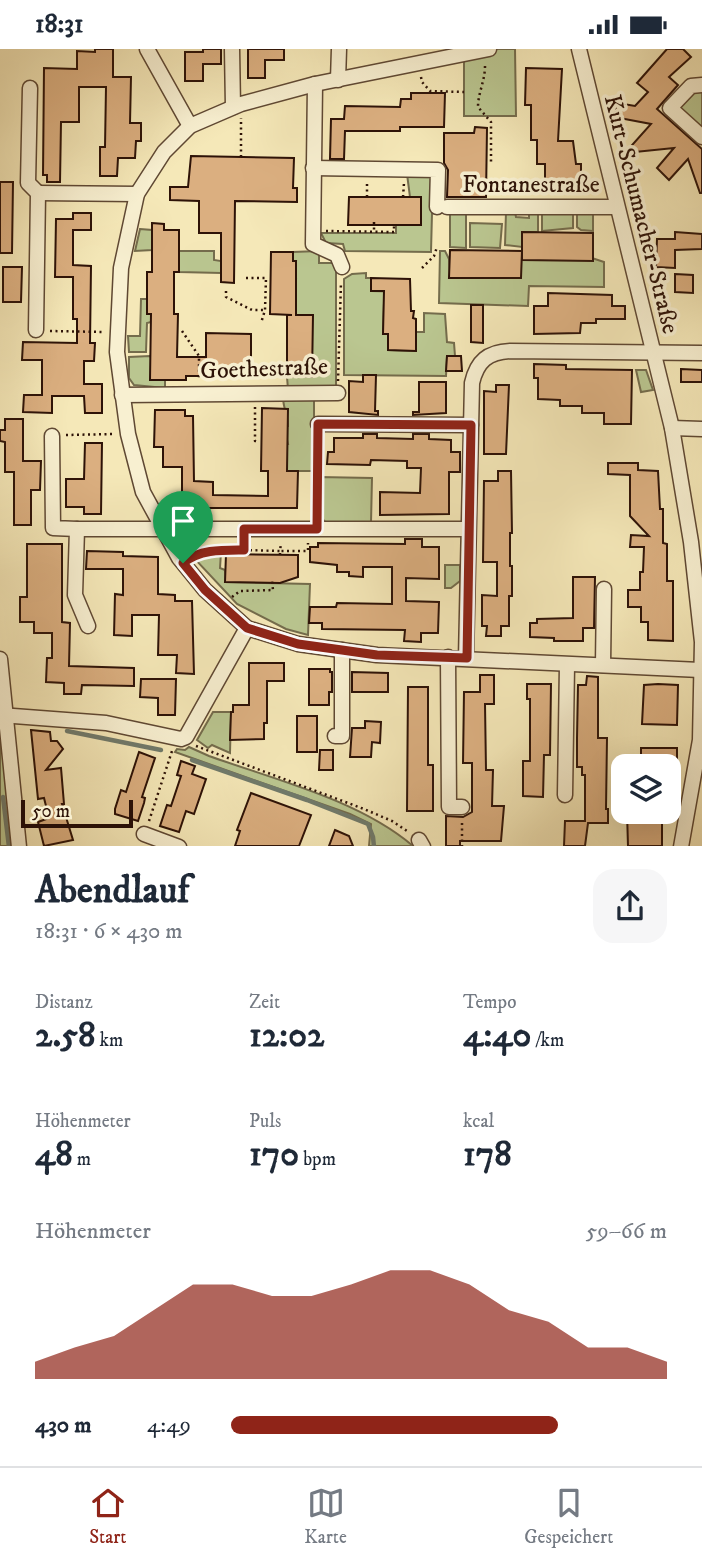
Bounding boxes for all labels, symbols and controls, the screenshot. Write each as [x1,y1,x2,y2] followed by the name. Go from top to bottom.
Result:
[35,8,84,41] text: 18:31
[597,92,685,337] street label: Kurt-Schumacher-Straße
[462,170,600,200] street label: Fontanestraße
[200,352,328,386] street label: Goethestraße
[153,491,213,563] pin
[164,502,202,540] icon: arrive
[611,754,681,824] map controls
[611,754,681,824] button: layers
[21,797,133,829] scale bar
[32,800,70,823] text: 50 m
[35,867,189,915] text: Abendlauf
[593,869,667,943] button: share
[35,917,183,946] text: 18:31 · 6 × 430 m
[35,991,93,1014] text: Distanz
[249,991,280,1014] text: Zeit
[463,991,516,1014] text: Tempo
[35,1014,95,1058] text: 2.58
[249,1014,324,1058] text: 12:02
[463,1014,531,1058] text: 4:40
[95,1029,123,1052] text: km
[531,1029,564,1052] text: /km
[35,1110,131,1133] text: Höhenmeter
[249,1110,281,1133] text: Puls
[463,1110,494,1133] text: kcal
[35,1133,73,1177] text: 48
[249,1133,299,1177] text: 170
[463,1133,512,1177] text: 178
[73,1148,91,1171] text: m
[299,1148,336,1171] text: bpm
[35,1217,151,1246] text: Höhenmeter
[586,1217,667,1246] text: 59–66 m
[35,1411,91,1440] text: 430 m
[147,1411,191,1440] text: 4:49
[89,1484,127,1549] tab: Start
[304,1484,347,1549] tab: Karte
[524,1484,613,1549] tab: Gespeichert

